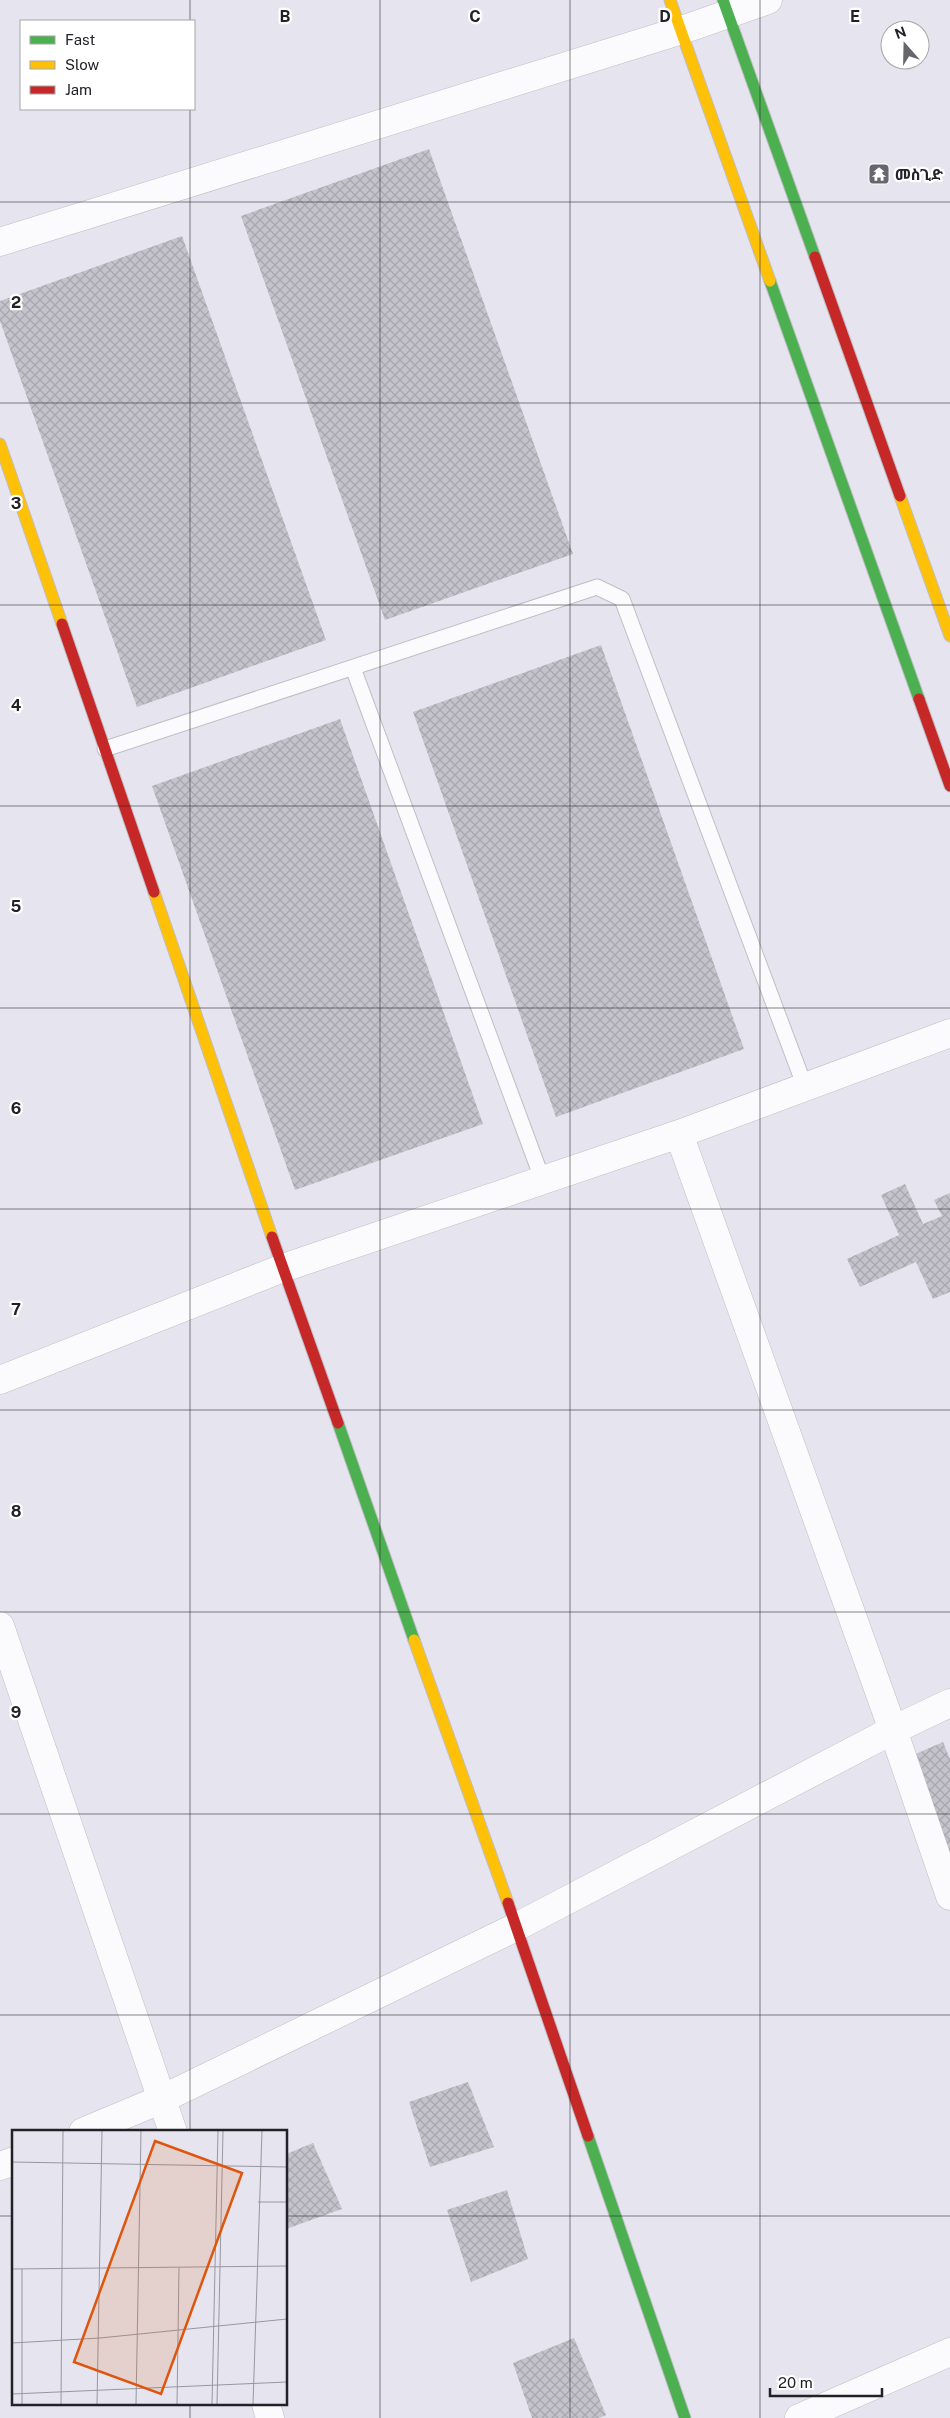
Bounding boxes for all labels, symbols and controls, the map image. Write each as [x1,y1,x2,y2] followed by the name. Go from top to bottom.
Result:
[280,7,291,26] text: B
[469,7,481,26] text: C
[659,7,671,26] text: D
[850,7,860,26] text: E
[20,20,195,110] legend
[880,20,930,70] north arrow
[893,23,908,42] text: N
[65,31,95,48] text: Fast
[65,56,100,73] text: Slow
[65,81,92,98] text: Jam
[867,162,891,186] temple icon: መስጊድ
[895,166,943,183] place label: መስጊድ
[11,293,21,312] text: 2
[11,494,21,513] text: 3
[11,696,22,715] text: 4
[11,897,22,916] text: 5
[11,1099,21,1118] text: 6
[11,1300,21,1319] text: 7
[11,1502,22,1521] text: 8
[11,1703,21,1722] text: 9
[12,2130,288,2406] inset map
[770,2366,882,2398] scale bar
[778,2374,813,2391] text: 20 m

